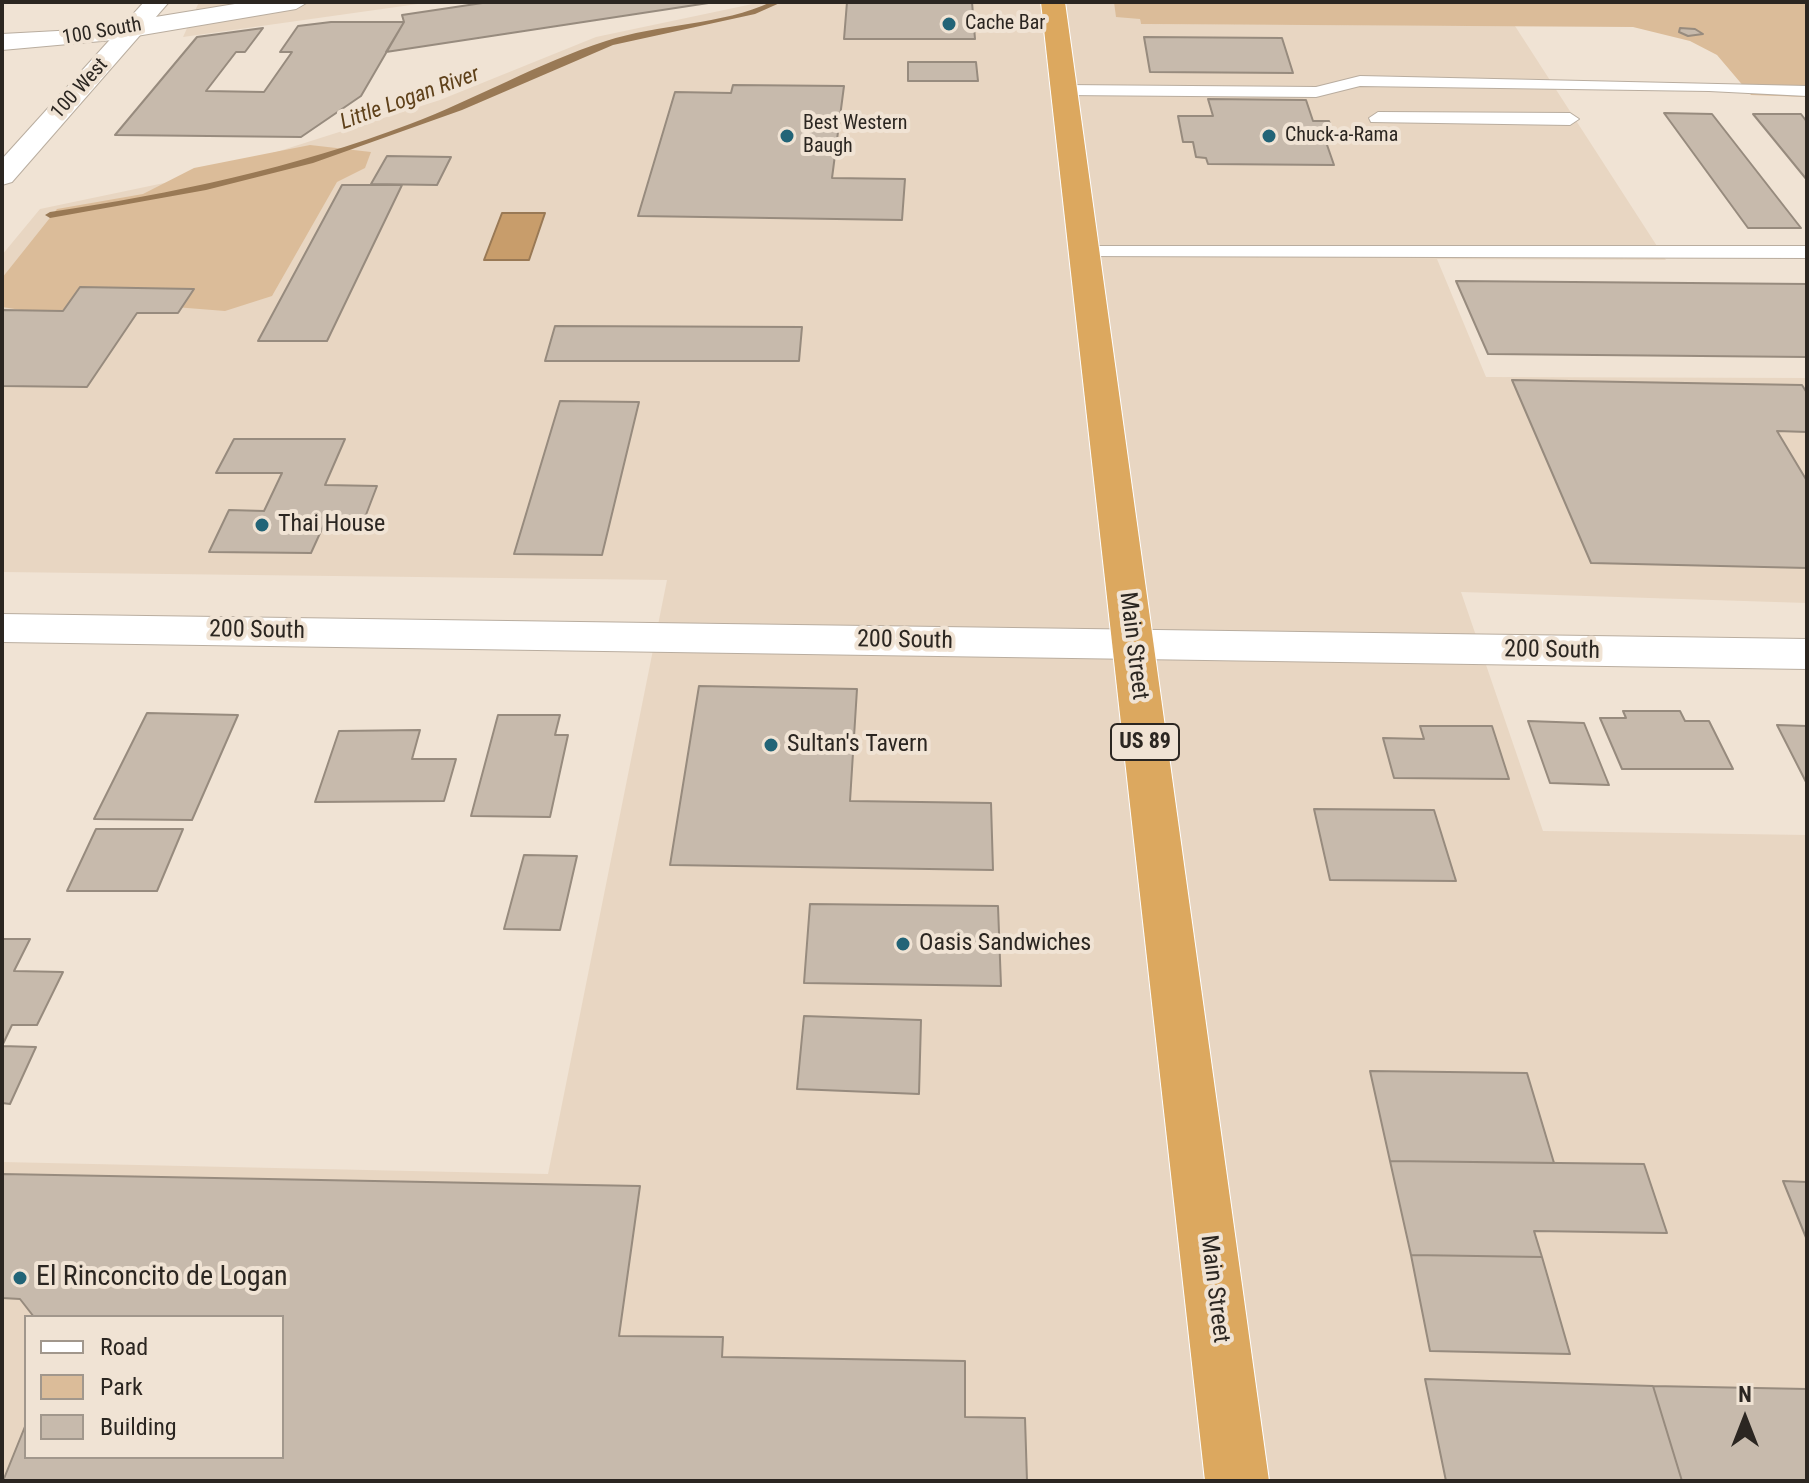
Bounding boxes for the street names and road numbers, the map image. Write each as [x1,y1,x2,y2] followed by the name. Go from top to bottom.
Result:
[61,13,143,51] street label: 100 South
[46,54,114,124] street label: 100 West
[1112,590,1154,702] street label: Main Street
[209,616,305,646] street label: 200 South
[857,626,953,656] street label: 200 South
[1504,636,1600,666] street label: 200 South
[1111,724,1179,760] road number: US 89
[1193,1233,1235,1345] street label: Main Street

